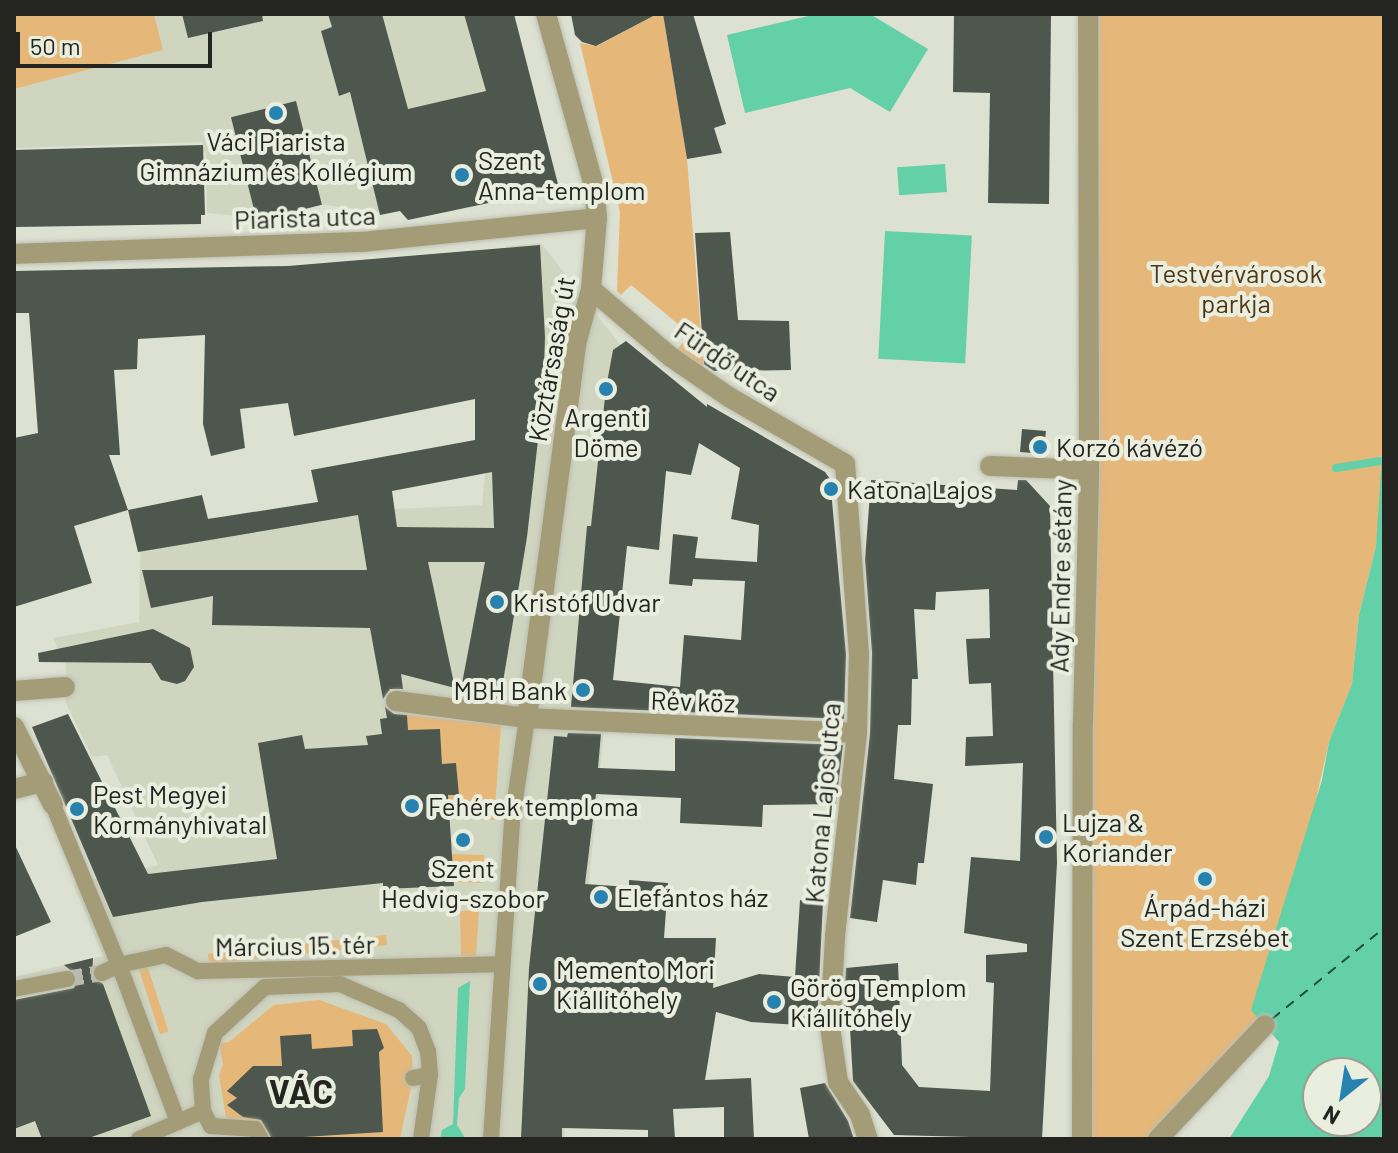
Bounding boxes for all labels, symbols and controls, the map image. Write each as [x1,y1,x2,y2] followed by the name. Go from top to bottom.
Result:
[20,16,216,66] scale bar
[30,31,81,60] text: 50 m
[267,104,285,122] marker: Váci Piarista Gimnázium és Kollégium
[140,125,412,186] place label: Váci Piarista Gimnázium és Kollégium
[478,144,646,206] place label: Szent Anna-templom
[453,166,471,184] marker: Szent Anna-templom
[234,199,376,235] street label: Piarista utca
[1149,257,1323,318] park label: Testvérvárosok parkja
[521,274,581,444] street label: Köztársaság út
[669,314,787,408] street label: Fürdő utca
[597,380,615,398] marker: Argenti Döme
[565,401,647,462] place label: Argenti Döme
[1056,431,1203,463] place label: Korzó kávézó
[1031,438,1049,456] marker: Korzó kávézó
[847,473,993,505] place label: Katona Lajos
[1043,479,1077,673] street label: Ady Endre sétány
[822,480,840,498] marker: Katona Lajos
[513,586,661,618] place label: Kristóf Udvar
[488,593,506,611] marker: Kristóf Udvar
[453,674,567,706] place label: MBH Bank
[574,681,592,699] marker: MBH Bank
[650,684,736,718] street label: Rév köz
[798,702,846,904] street label: Katona Lajos utca
[93,778,267,840] place label: Pest Megyei Kormányhivatal
[428,790,638,822] place label: Fehérek temploma
[403,797,421,815] marker: Fehérek temploma
[68,800,86,818] marker: Pest Megyei Kormányhivatal
[1062,806,1172,868] place label: Lujza & Koriander
[1037,828,1055,846] marker: Lujza & Koriander
[454,831,472,849] marker: Szent Hedvig-szobor
[381,852,545,914] place label: Szent Hedvig-szobor
[1196,870,1214,888] marker: Árpád-házi Szent Erzsébet
[617,881,768,913] place label: Elefántos ház
[592,888,610,906] marker: Elefántos ház
[1120,891,1290,952] place label: Árpád-házi Szent Erzsébet
[215,928,375,962] street label: Március 15. tér
[556,953,715,1014] place label: Memento Mori Kiállítóhely
[790,971,967,1032] place label: Görög Templom Kiállítóhely
[531,975,549,993] marker: Memento Mori Kiállítóhely
[765,993,783,1011] marker: Görög Templom Kiállítóhely
[1302,1057,1382,1137] north arrow
[269,1071,335,1111] district label: VÁC
[1318,1101,1344,1131] text: N

